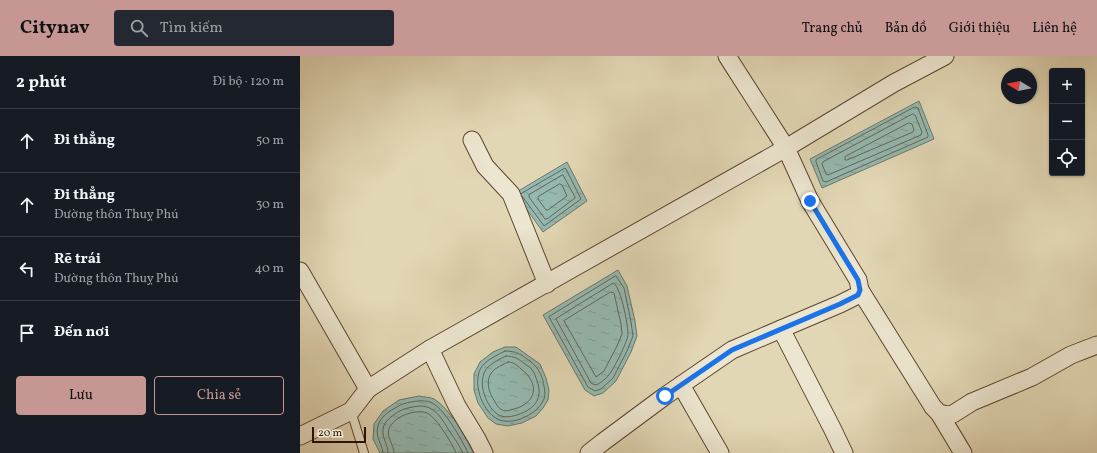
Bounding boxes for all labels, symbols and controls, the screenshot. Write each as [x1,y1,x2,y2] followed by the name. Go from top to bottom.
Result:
[114,10,394,46] search box
[20,15,90,41] text: Citynav
[128,17,150,39] icon: search
[160,18,223,39] text: Tìm kiếm
[802,19,863,38] text: Trang chủ
[885,19,927,38] text: Bản đồ
[949,19,1010,38] text: Giới thiệu
[1032,19,1077,38] text: Liên hệ
[1001,68,1037,104] north arrow
[1049,68,1085,176] map controls
[1049,68,1085,104] button: +
[16,71,66,94] text: 2 phút
[212,73,284,91] text: Đi bộ · 120 m
[1049,104,1085,140] button: −
[16,130,38,152] icon: ahead
[54,130,115,151] text: Đi thẳng
[256,132,284,150] text: 50 m
[1049,140,1085,176] button: locate
[54,185,115,206] text: Đi thẳng
[801,192,819,210] route end
[16,194,38,216] icon: ahead
[256,196,284,214] text: 30 m
[54,206,179,224] text: Đường thôn Thuỵ Phú
[54,249,101,270] text: Rẽ trái
[16,258,38,280] icon: left
[255,260,284,278] text: 40 m
[54,270,179,288] text: Đường thôn Thuỵ Phú
[16,322,38,344] icon: arrive
[54,322,110,343] text: Đến nơi
[16,376,146,415] button: Lưu
[154,376,284,415] button: Chia sẻ
[656,387,674,405] route start
[312,425,366,444] scale bar
[318,426,342,441] text: 20 m

